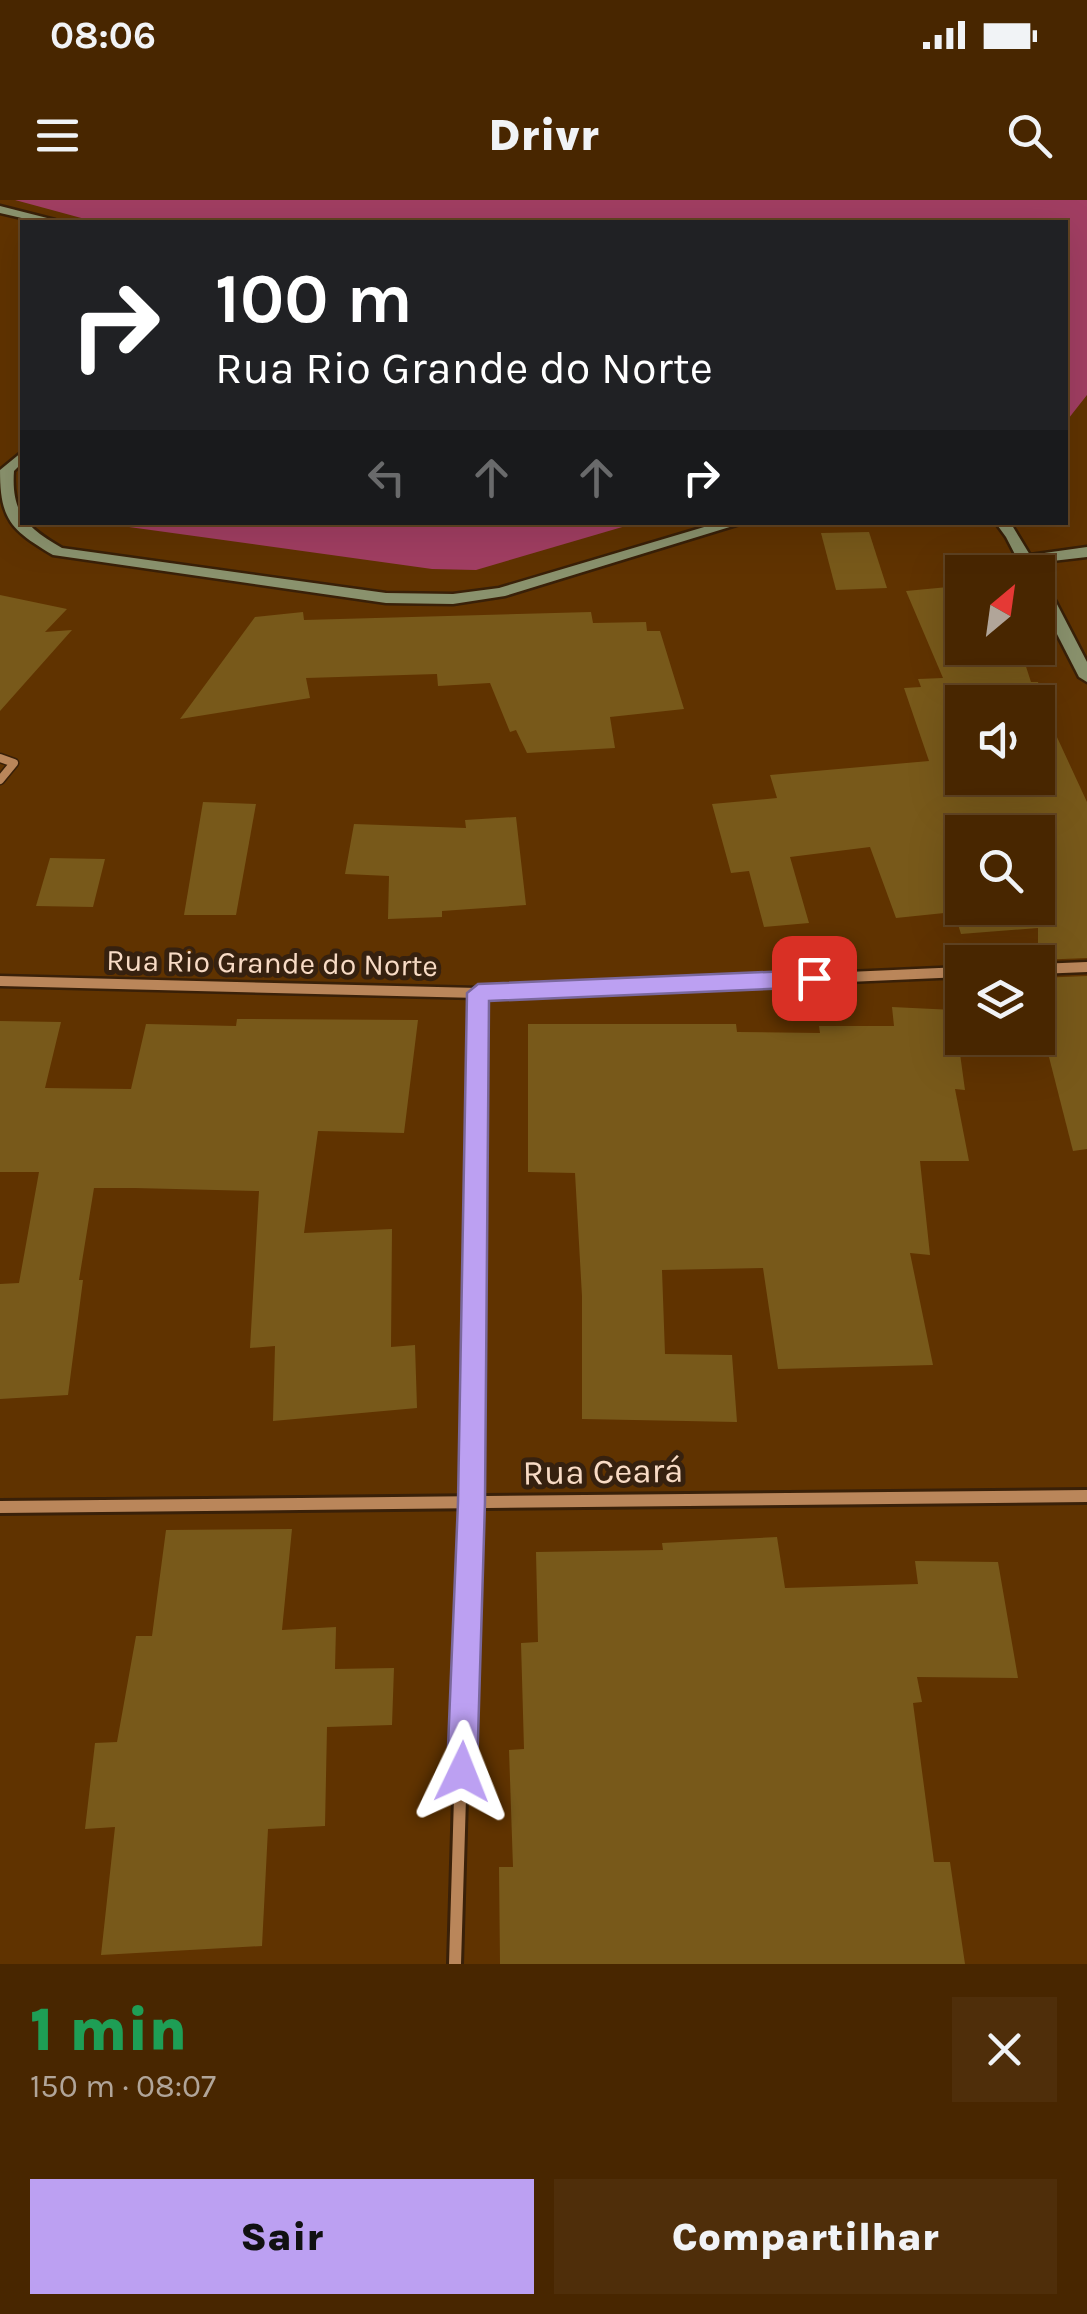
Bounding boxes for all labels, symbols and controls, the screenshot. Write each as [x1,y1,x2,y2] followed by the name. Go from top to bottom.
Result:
[50,13,156,58] text: 08:06
[30,108,85,163] icon: menu
[1002,108,1057,163] icon: search
[488,109,599,161] text: Drivr
[215,258,413,340] text: 100 m
[50,260,180,390] icon: right
[215,342,713,394] text: Rua Rio Grande do Norte
[359,450,414,505] icon: left
[464,450,519,505] icon: ahead
[569,450,624,505] icon: ahead
[674,450,729,505] icon: right
[945,555,1055,665] north arrow
[945,555,1055,1055] map controls
[945,685,1055,795] button: sound
[945,815,1055,925] button: search
[772,936,857,1021] pin
[106,942,438,984] street label: Rua Rio Grande do Norte
[945,945,1055,1055] button: layers
[787,951,842,1006] icon: arrive
[522,1450,684,1493] street label: Rua Ceará
[410,1720,514,1824] position arrow
[30,1995,187,2065] text: 1 min
[952,1997,1057,2102] button: close
[30,2068,216,2105] text: 150 m · 08:07
[30,2179,534,2294] button: Sair
[554,2179,1057,2294] button: Compartilhar

